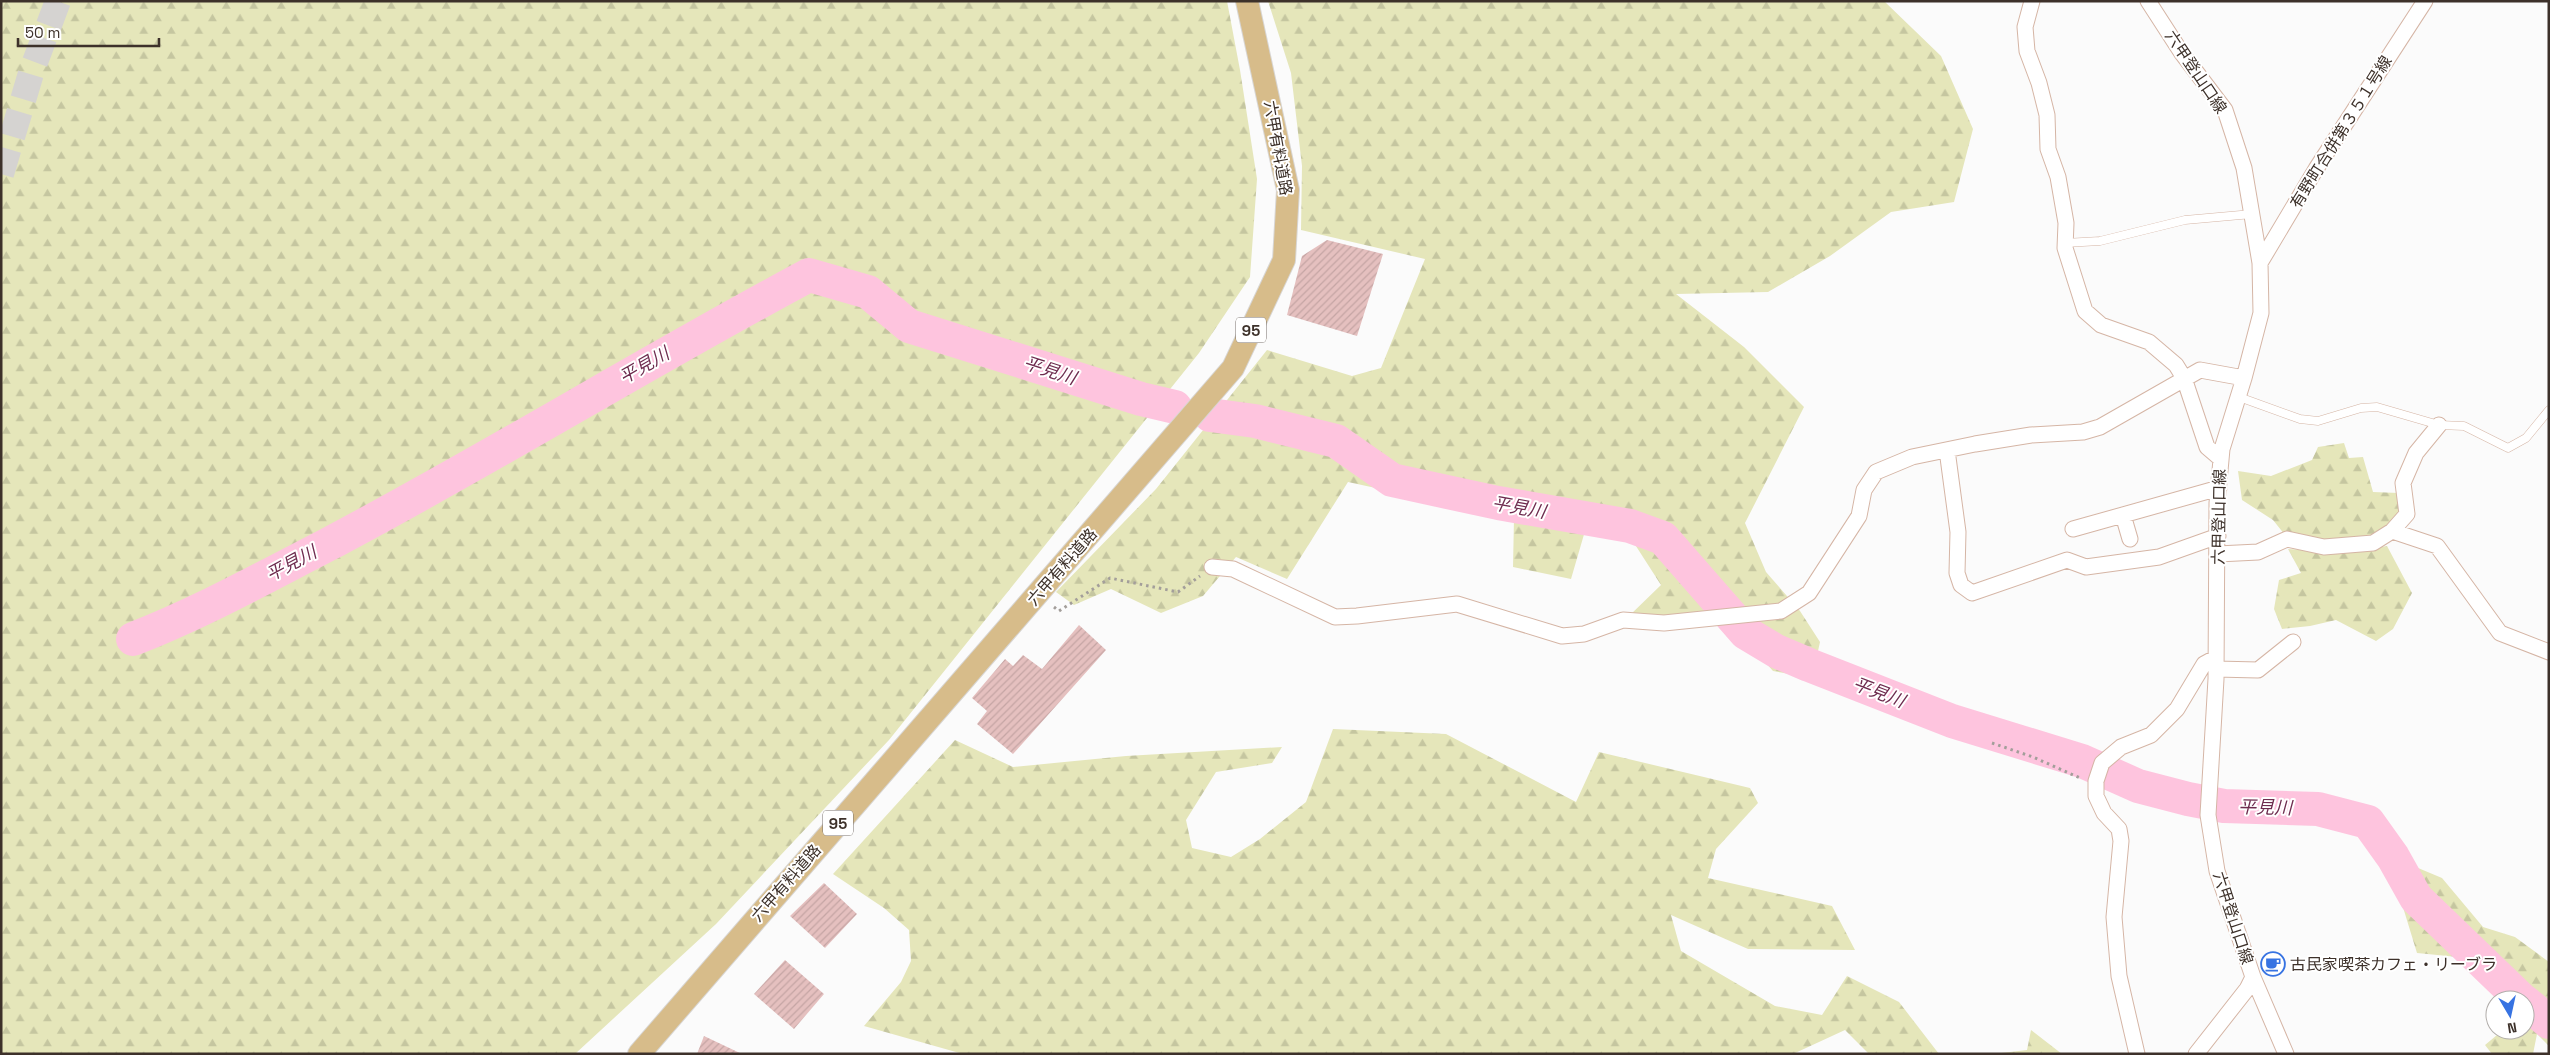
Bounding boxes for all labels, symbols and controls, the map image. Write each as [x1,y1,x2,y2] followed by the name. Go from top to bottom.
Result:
[18,15,159,47] scale bar
[25,23,60,42] text: 50 m
[2160,26,2232,118] street label: 六甲登山口線
[2285,52,2397,212] street label: 有野町合併第３５１号線
[1259,99,1297,197] street label: 六甲有料道路
[1236,318,1266,342] road number: 95
[615,341,675,388] water label: 平見川
[1021,351,1081,390] water label: 平見川
[2208,469,2230,565] street label: 六甲登山口線
[1490,491,1550,523] water label: 平見川
[1023,524,1101,610] street label: 六甲有料道路
[262,539,322,586] water label: 平見川
[1850,672,1910,713] water label: 平見川
[2238,795,2294,819] water label: 平見川
[823,810,853,836] road number: 95
[747,840,825,926] street label: 六甲有料道路
[2208,869,2258,967] street label: 六甲登山口線
[2260,951,2286,977] cafe icon: 古民家喫茶カフェ・リーブラ
[2290,954,2497,975] place label: 古民家喫茶カフェ・リーブラ
[2485,990,2535,1040] north arrow
[2506,1018,2518,1037] text: N

